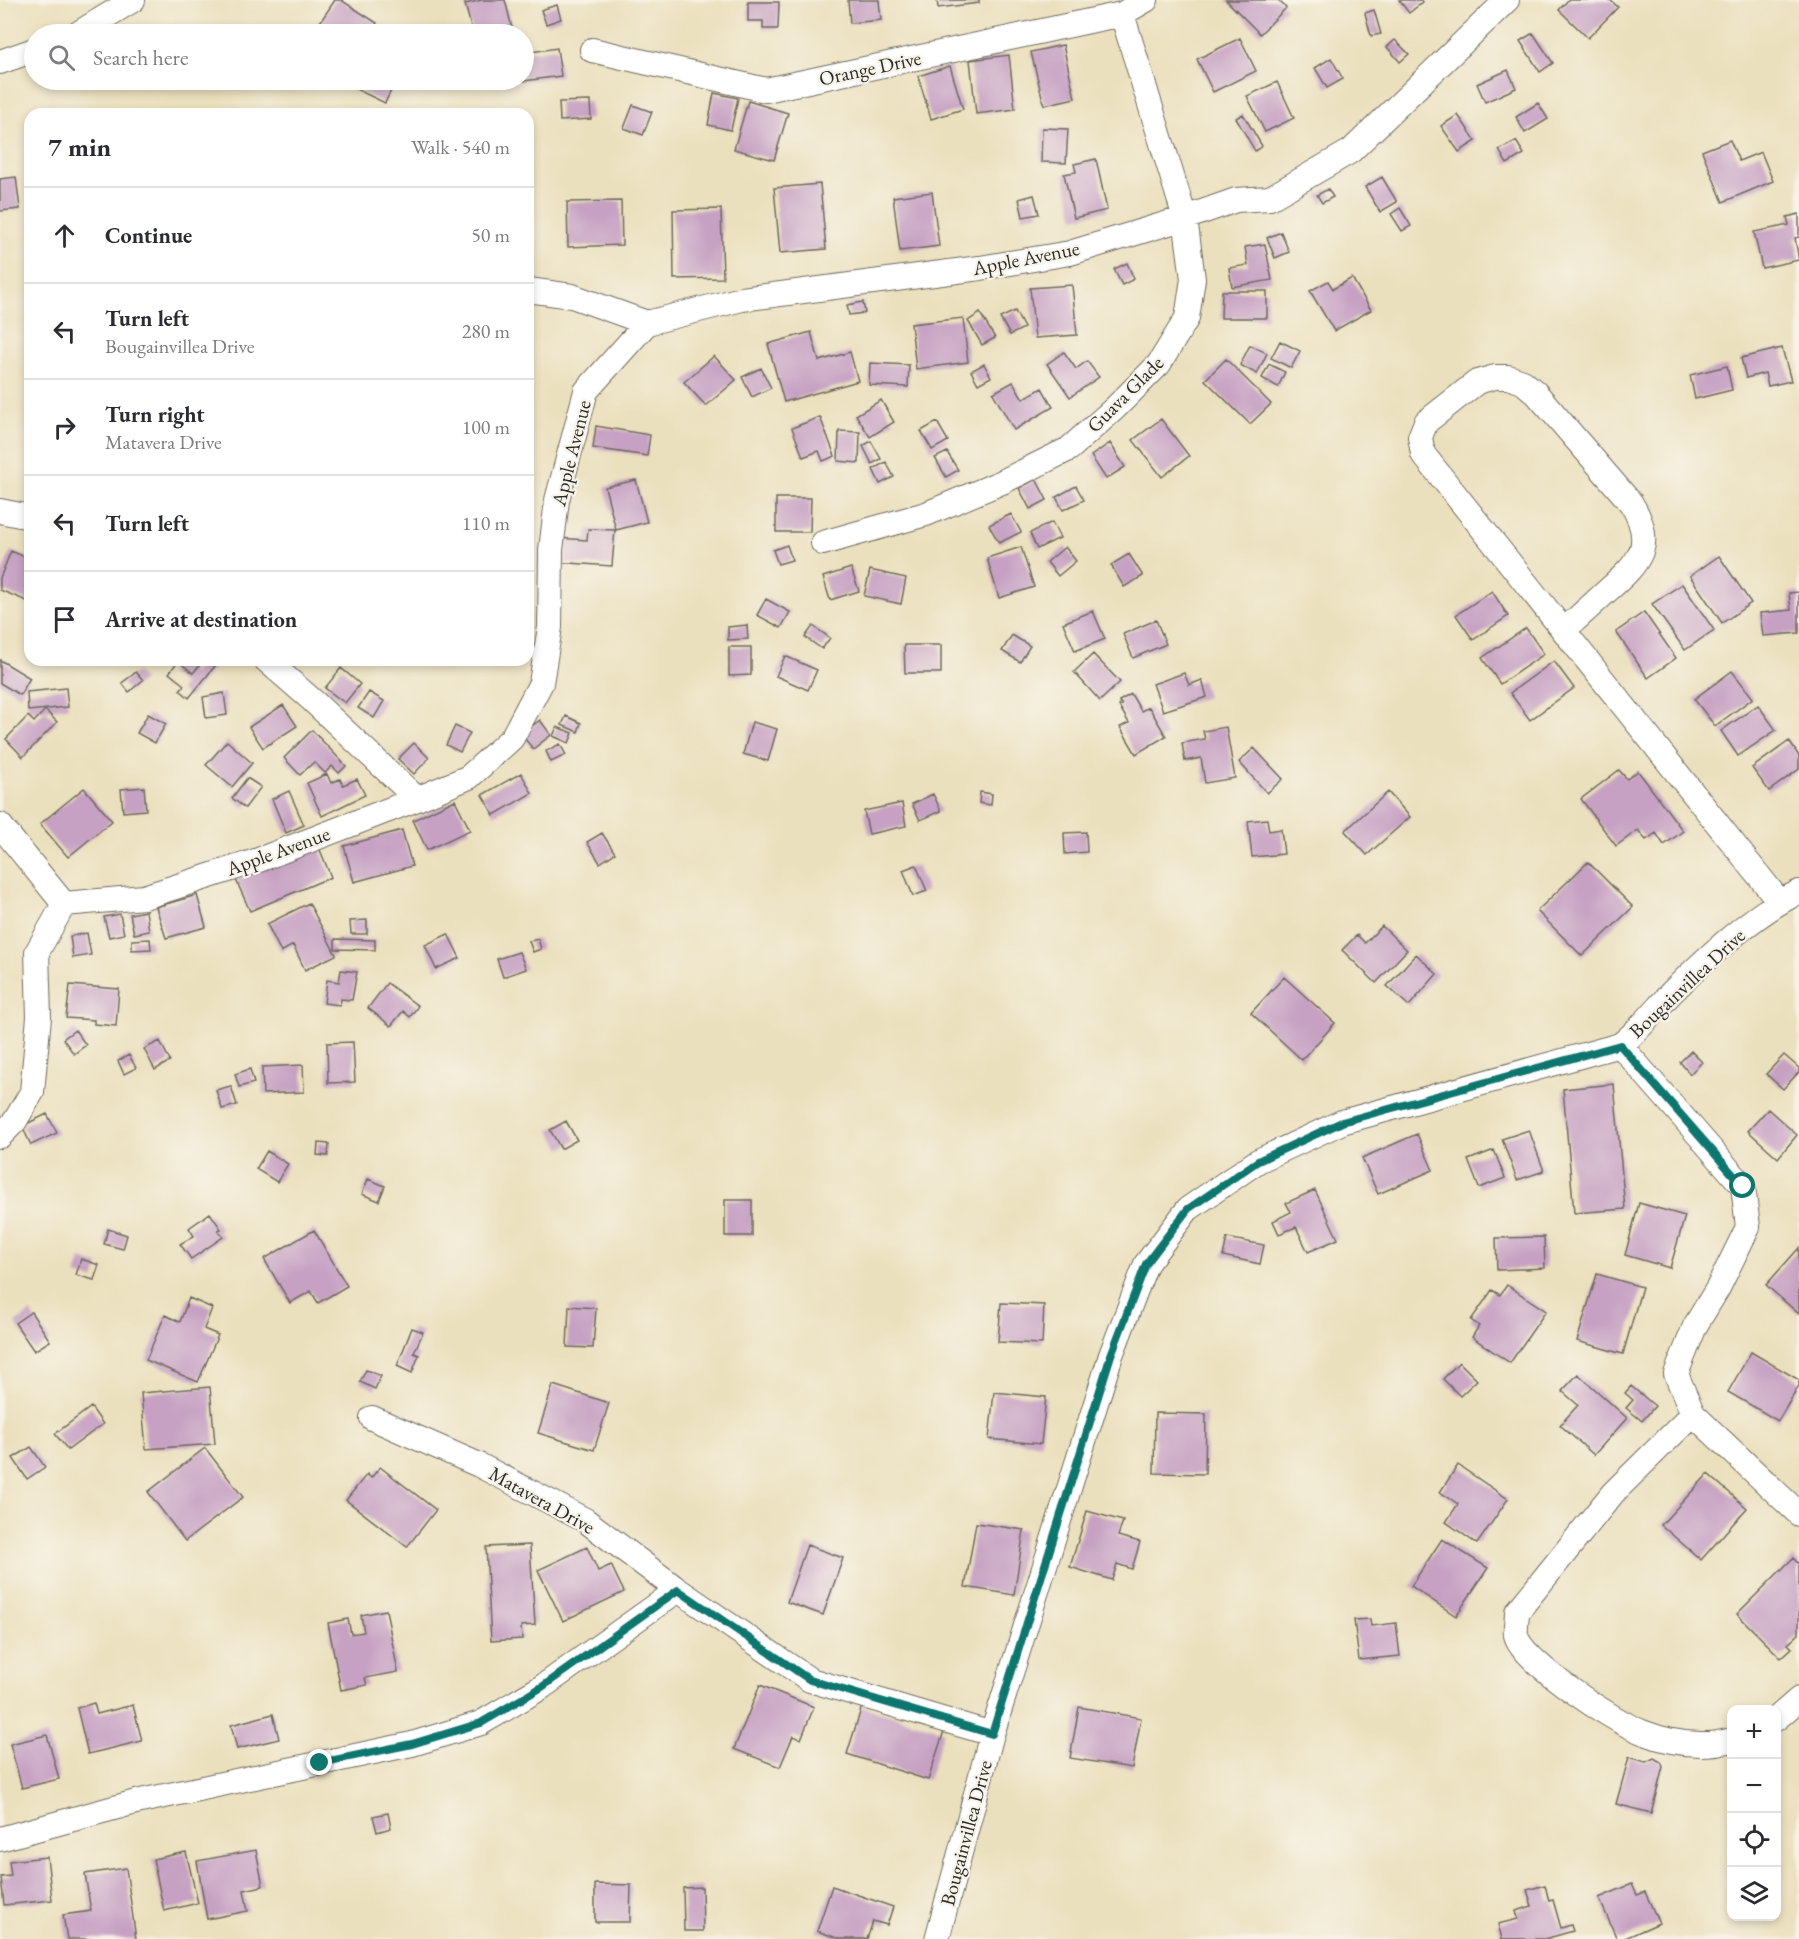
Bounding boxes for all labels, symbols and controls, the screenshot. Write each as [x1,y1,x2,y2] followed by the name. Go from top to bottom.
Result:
[24,24,534,90] search box
[45,41,78,74] icon: search
[93,43,188,72] text: Search here
[817,44,924,91] street label: Orange Drive
[48,130,111,164] text: 7 min
[411,134,510,160] text: Walk · 540 m
[48,219,81,252] icon: ahead
[105,221,192,250] text: Continue
[471,222,510,248] text: 50 m
[969,235,1082,281] street label: Apple Avenue
[105,304,189,333] text: Turn left
[48,315,81,348] icon: left
[462,318,510,344] text: 280 m
[105,333,255,359] text: Bougainvillea Drive
[1081,350,1169,438] street label: Guava Glade
[545,397,597,510] street label: Apple Avenue
[105,400,204,429] text: Turn right
[48,411,81,444] icon: right
[462,414,510,440] text: 100 m
[105,429,222,455] text: Matavera Drive
[48,507,81,540] icon: left
[105,509,189,538] text: Turn left
[462,510,510,536] text: 110 m
[48,603,81,636] icon: arrive
[105,605,297,634] text: Arrive at destination
[222,820,334,882] street label: Apple Avenue
[1623,922,1751,1044] street label: Bougainvillea Drive
[1729,1172,1755,1198] route start
[485,1460,600,1540] street label: Matavera Drive
[1727,1705,1781,1921] map controls
[1727,1705,1781,1759] button: +
[306,1749,332,1775] route end
[934,1757,998,1909] street label: Bougainvillea Drive
[1727,1759,1781,1813] button: −
[1727,1813,1781,1867] button: locate
[1727,1867,1781,1921] button: layers

